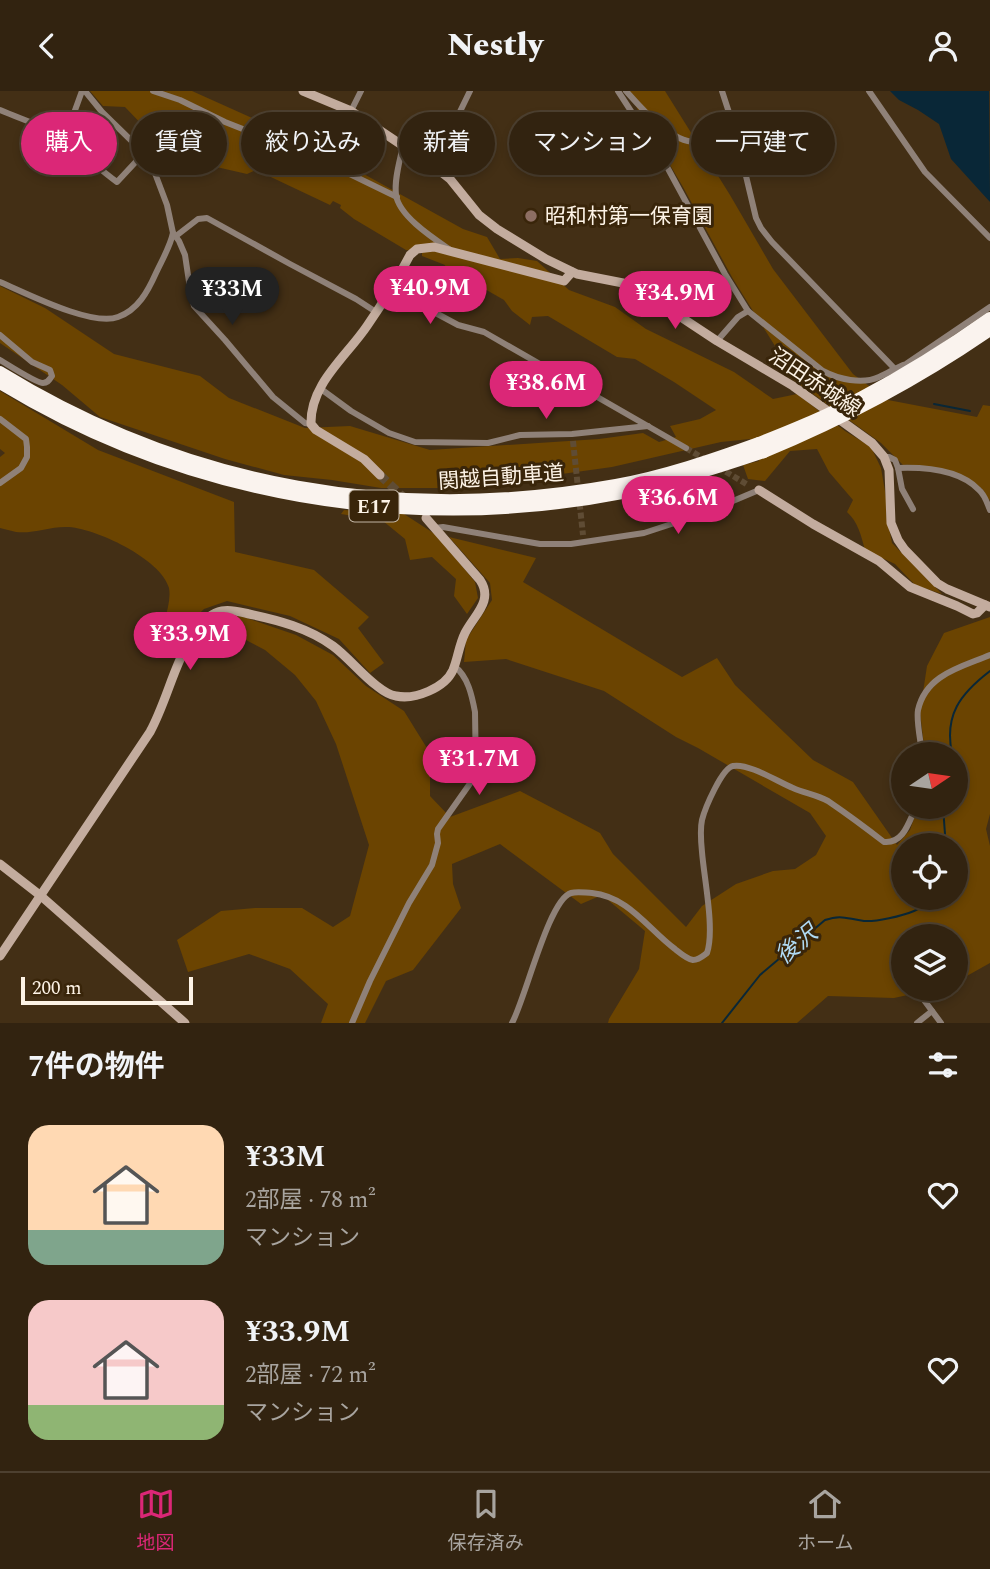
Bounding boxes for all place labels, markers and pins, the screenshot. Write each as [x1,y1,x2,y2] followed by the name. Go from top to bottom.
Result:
[545,201,713,233] place label: 昭和村第一保育園
[523,208,539,224] marker: 昭和村第一保育園
[191,267,273,327] pin: ¥33M
[373,267,487,326] pin: ¥40.9M
[618,271,732,331] pin: ¥34.9M
[489,361,603,421] pin: ¥38.6M
[621,477,735,536] pin: ¥36.6M
[133,613,247,672] pin: ¥33.9M
[422,737,536,797] pin: ¥31.7M

